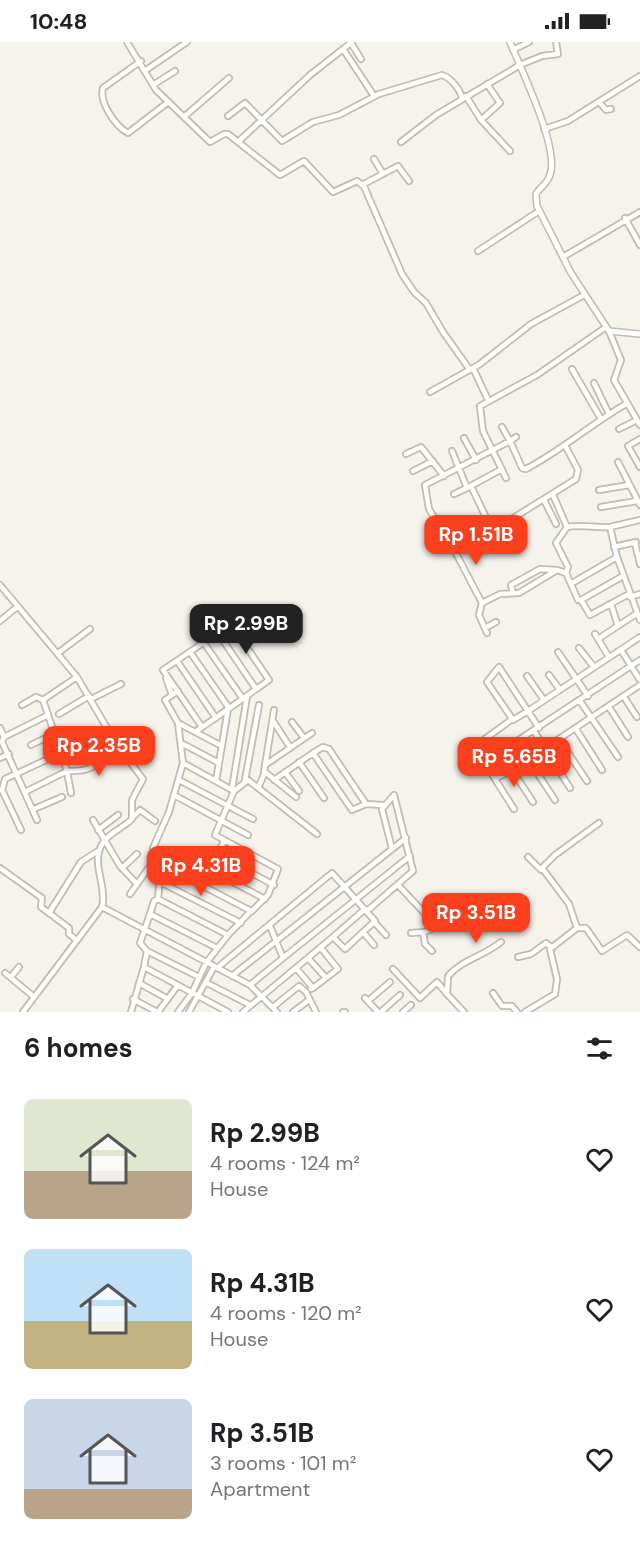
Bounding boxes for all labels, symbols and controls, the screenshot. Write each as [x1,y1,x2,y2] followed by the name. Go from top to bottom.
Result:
[30,7,87,36] text: 10:48
[414,515,538,566] pin: Rp 1.51B
[438,521,514,547] text: Rp 1.51B
[184,604,308,655] pin: Rp 2.99B
[204,610,288,636] text: Rp 2.99B
[37,726,161,777] pin: Rp 2.35B
[57,732,141,758] text: Rp 2.35B
[452,737,576,788] pin: Rp 5.65B
[472,743,556,769] text: Rp 5.65B
[139,846,263,897] pin: Rp 4.31B
[161,852,241,878] text: Rp 4.31B
[414,893,538,944] pin: Rp 3.51B
[436,899,516,925] text: Rp 3.51B
[24,1031,132,1065] text: 6 homes
[583,1032,616,1065] icon: filters
[210,1116,320,1150] text: Rp 2.99B
[72,1123,144,1195] icon: home
[583,1143,616,1176] icon: heart
[210,1150,360,1176] text: 4 rooms · 124 m²
[210,1176,268,1202] text: House
[210,1266,315,1300] text: Rp 4.31B
[72,1273,144,1345] icon: home
[583,1293,616,1326] icon: heart
[210,1300,362,1326] text: 4 rooms · 120 m²
[210,1326,268,1352] text: House
[210,1416,314,1450] text: Rp 3.51B
[72,1423,144,1495] icon: home
[583,1443,616,1476] icon: heart
[210,1450,356,1476] text: 3 rooms · 101 m²
[210,1476,310,1502] text: Apartment

